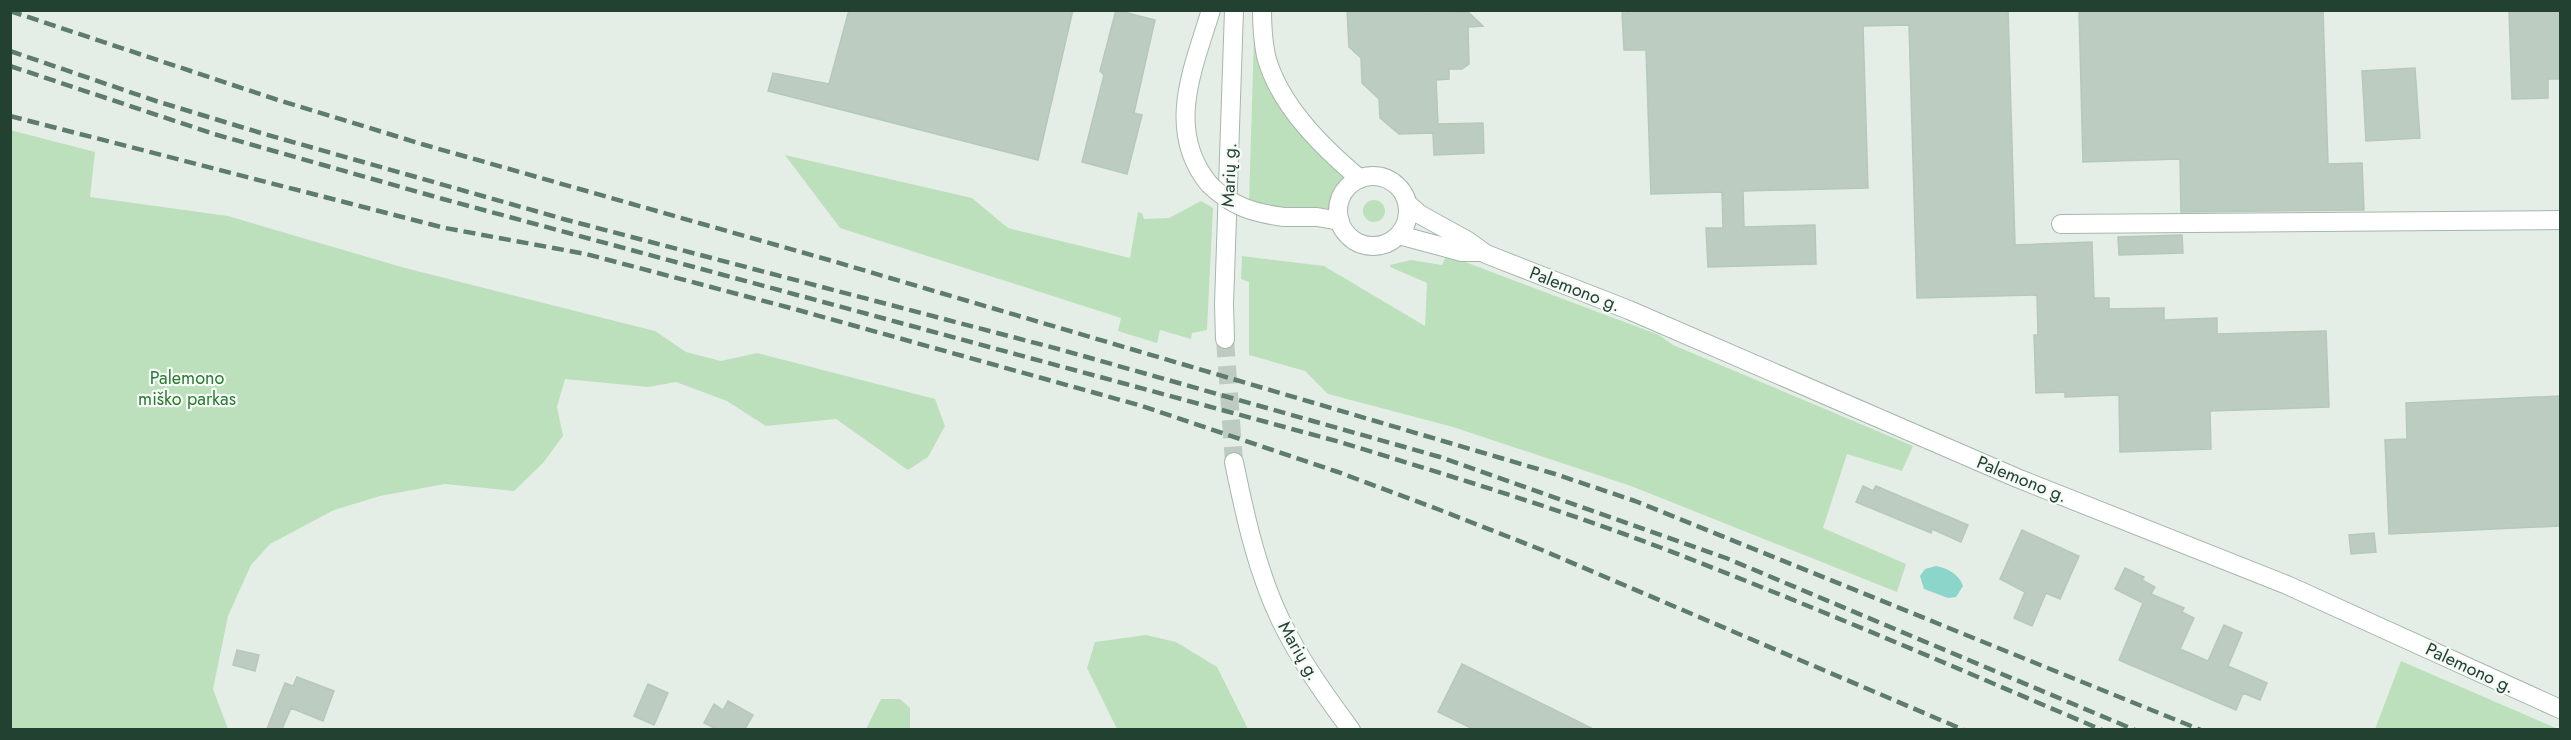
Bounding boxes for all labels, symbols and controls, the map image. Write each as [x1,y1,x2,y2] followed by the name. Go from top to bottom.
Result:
[1215,142,1243,208] street label: Marių g.
[1526,260,1624,318] street label: Palemono g.
[138,365,236,412] park label: Palemono miško parkas
[1973,449,2071,509] street label: Palemono g.
[1272,617,1326,685] street label: Marių g.
[2421,636,2519,700] street label: Palemono g.

